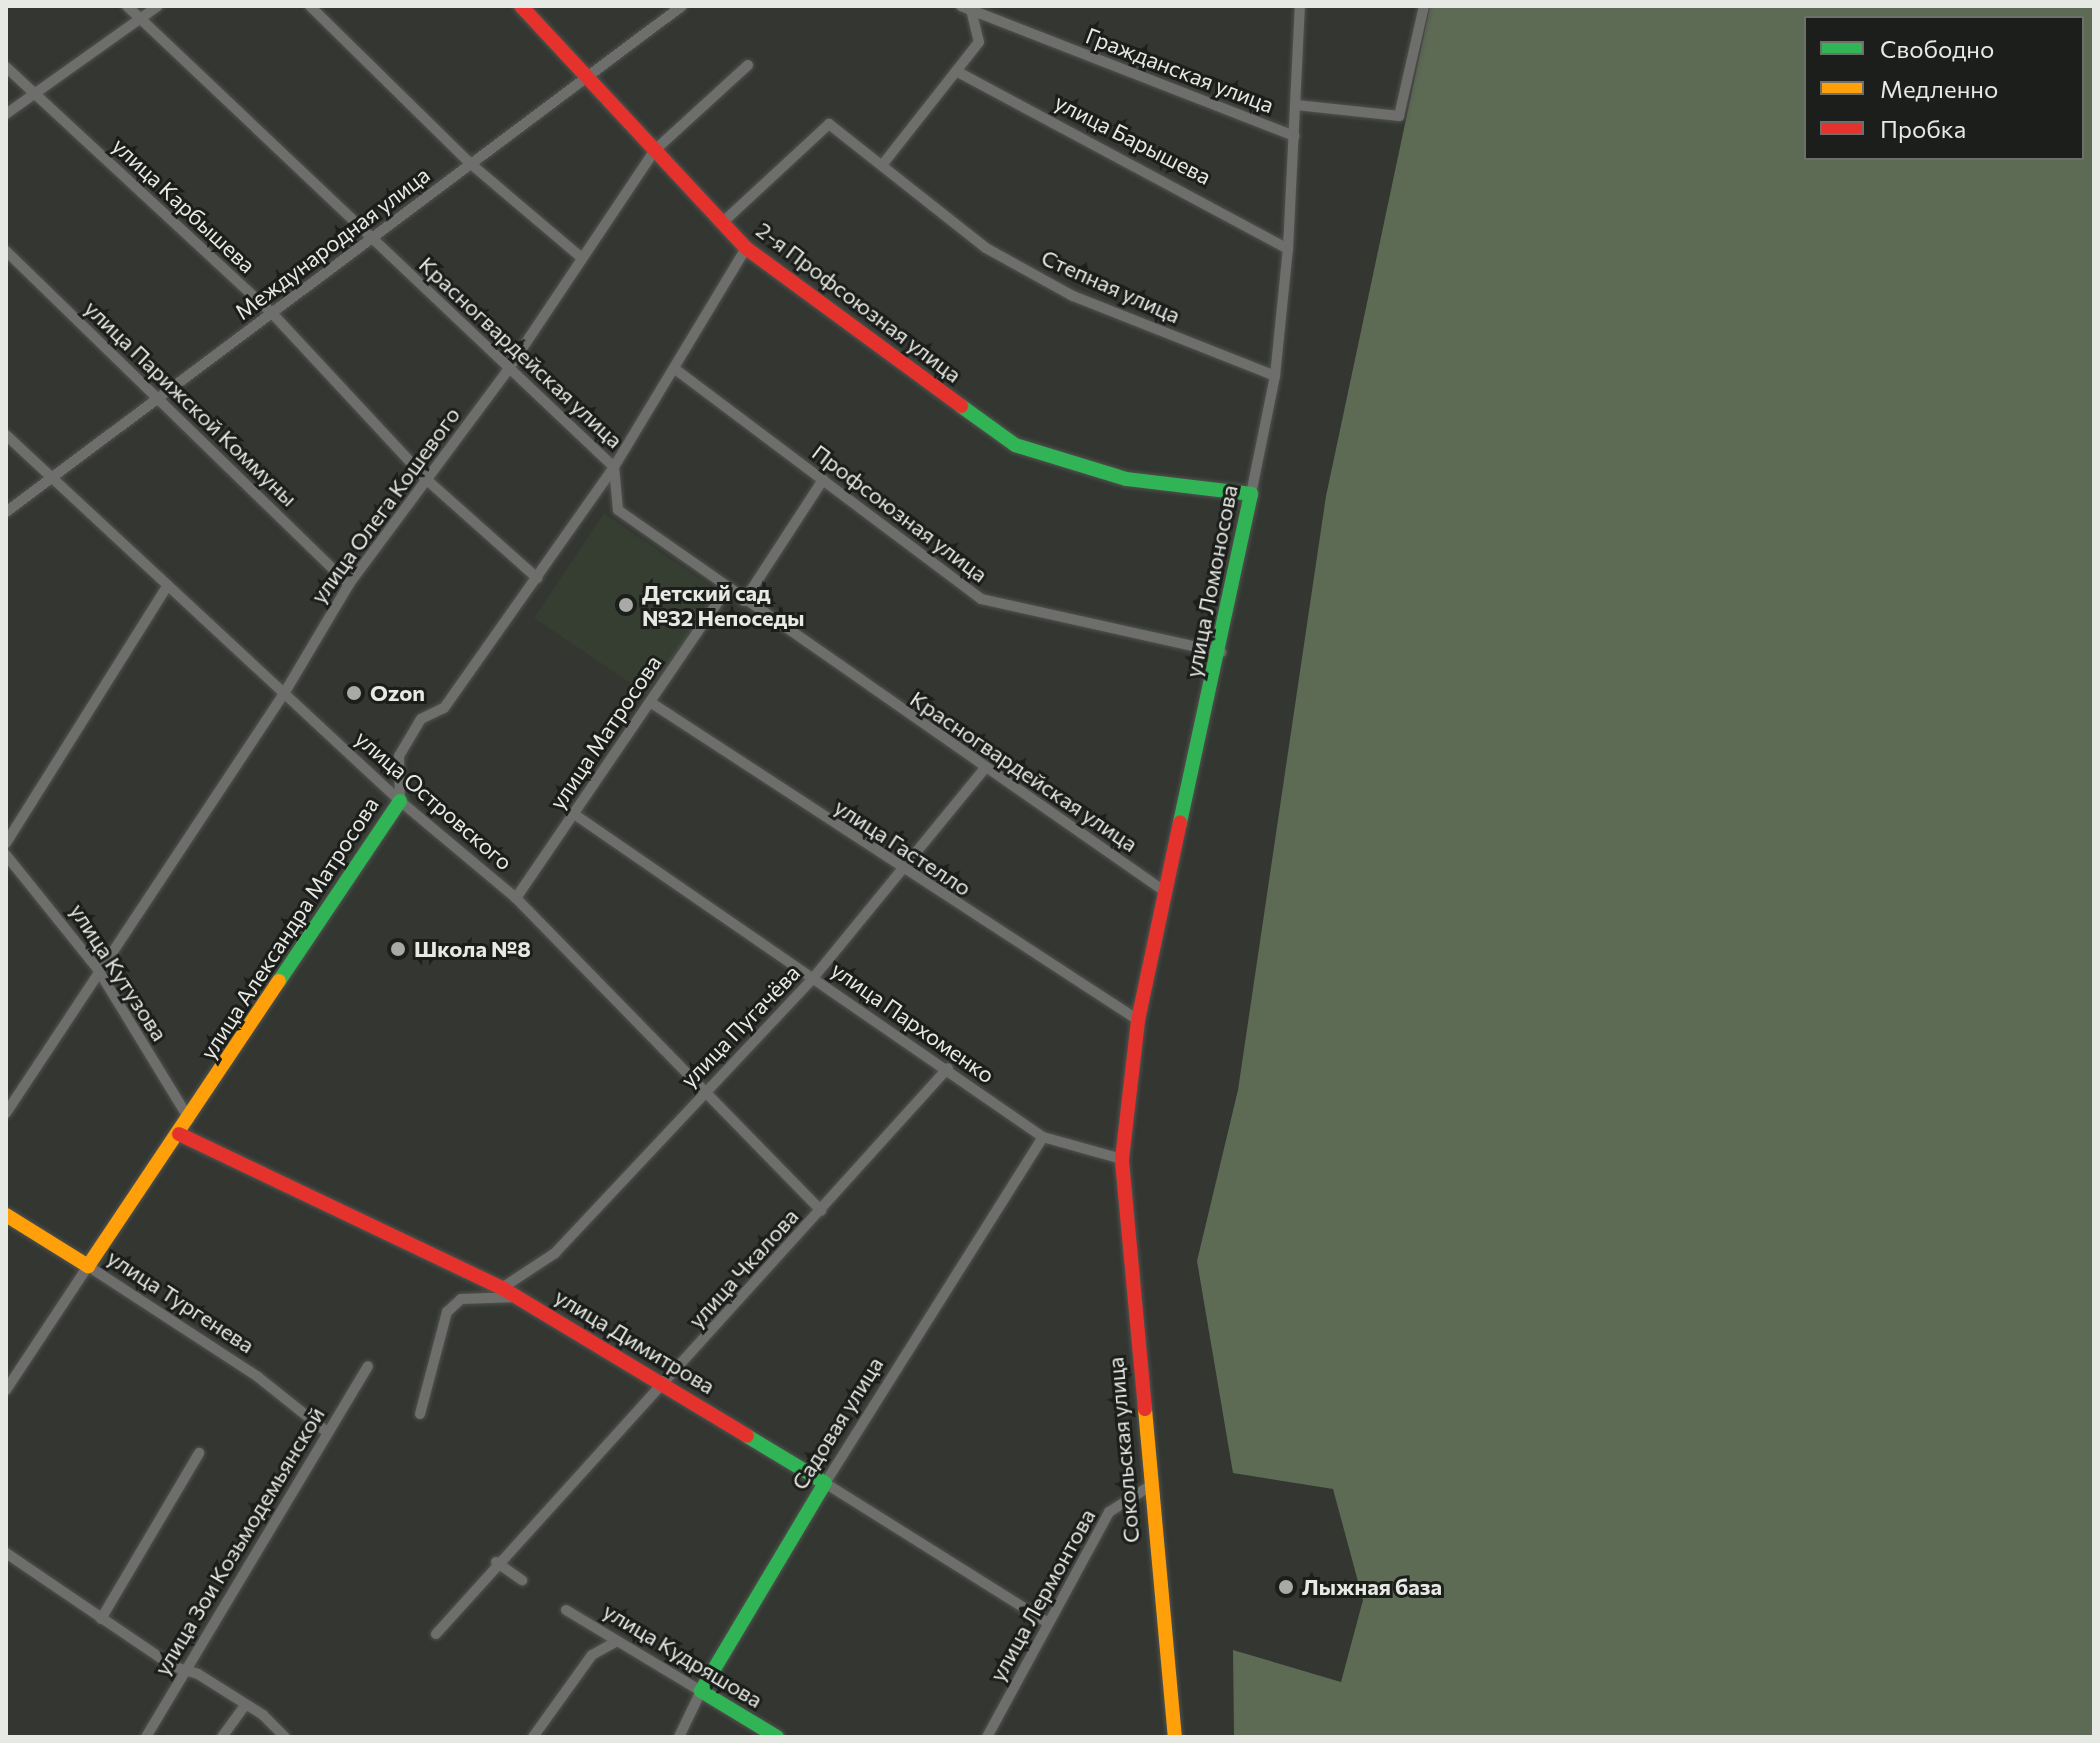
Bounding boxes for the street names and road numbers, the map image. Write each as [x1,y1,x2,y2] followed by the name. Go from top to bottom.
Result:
[1082,22,1278,118] street label: Гражданская улица
[1051,88,1215,190] street label: улица Барышева
[107,132,261,278] street label: улица Карбышева
[230,161,434,325] street label: Международная улица
[751,216,967,388] street label: 2-я Профсоюзная улица
[1038,244,1184,328] street label: Степная улица
[414,251,628,453] street label: Красногвардейская улица
[79,295,303,511] street label: улица Парижской Коммуны
[305,402,465,608] street label: улица Олега Кошевого
[807,439,993,587] street label: Профсоюзная улица
[1179,483,1243,679] street label: улица Ломоносова
[544,650,666,814] street label: улица Матросова
[905,685,1143,857] street label: Красногвардейская улица
[350,725,518,875] street label: улица Островского
[194,792,384,1064] street label: улица Александра Матросова
[830,793,976,901] street label: улица Гастелло
[65,898,173,1046] street label: улица Кутузова
[826,956,1000,1088] street label: улица Пархоменко
[675,959,805,1093] street label: улица Пугачёва
[683,1203,803,1333] street label: улица Чкалова
[103,1244,259,1358] street label: улица Тургенева
[550,1283,720,1399] street label: улица Димитрова
[786,1352,888,1494] street label: Садовая улица
[1102,1356,1144,1544] street label: Сокольская улица
[148,1402,330,1680] street label: улица Зои Козьмодемьянской
[984,1504,1100,1686] street label: улица Лермонтова
[599,1597,767,1713] street label: улица Кудряшова

